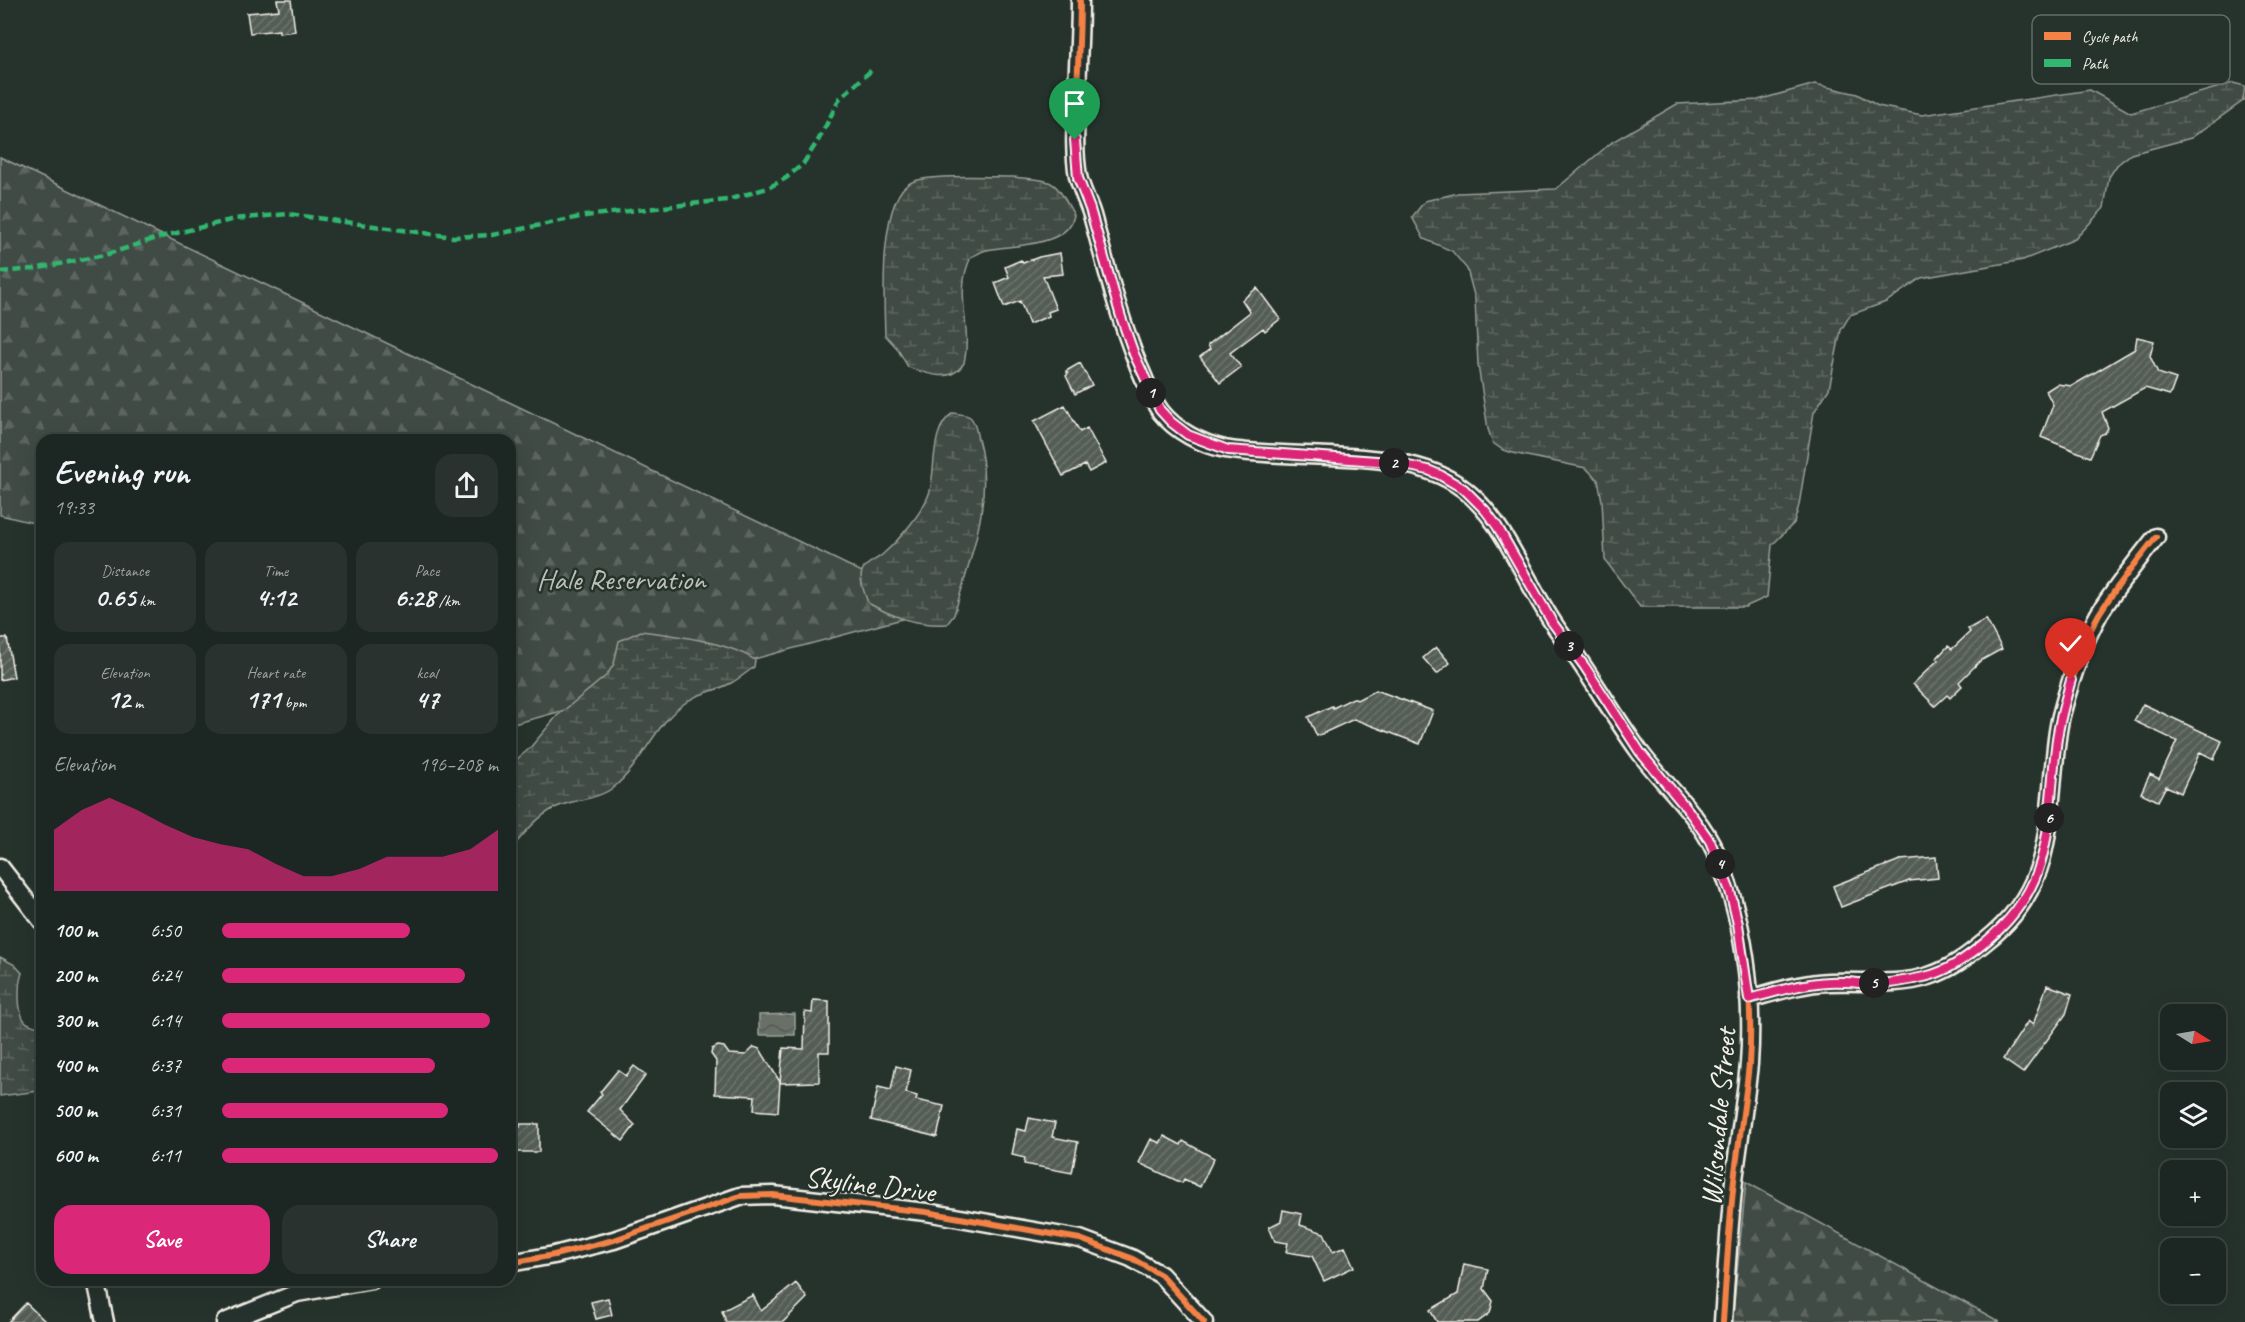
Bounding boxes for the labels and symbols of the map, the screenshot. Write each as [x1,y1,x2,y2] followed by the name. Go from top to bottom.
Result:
[2032,15,2230,84] legend
[2082,27,2138,47] text: Cycle path
[2082,54,2109,74] text: Path
[1049,78,1100,140] pin
[1136,378,1166,408] pin: 1
[1379,448,1409,478] pin: 2
[536,560,707,598] park label: Hale Reservation
[2045,618,2096,680] pin
[1554,631,1584,661] pin: 3
[2034,803,2064,833] pin: 6
[1705,849,1735,879] pin: 4
[1859,968,1889,998] pin: 5
[2160,1004,2226,1070] north arrow
[1691,1023,1745,1208] street label: Wilsondale Street
[803,1157,939,1211] street label: Skyline Drive

